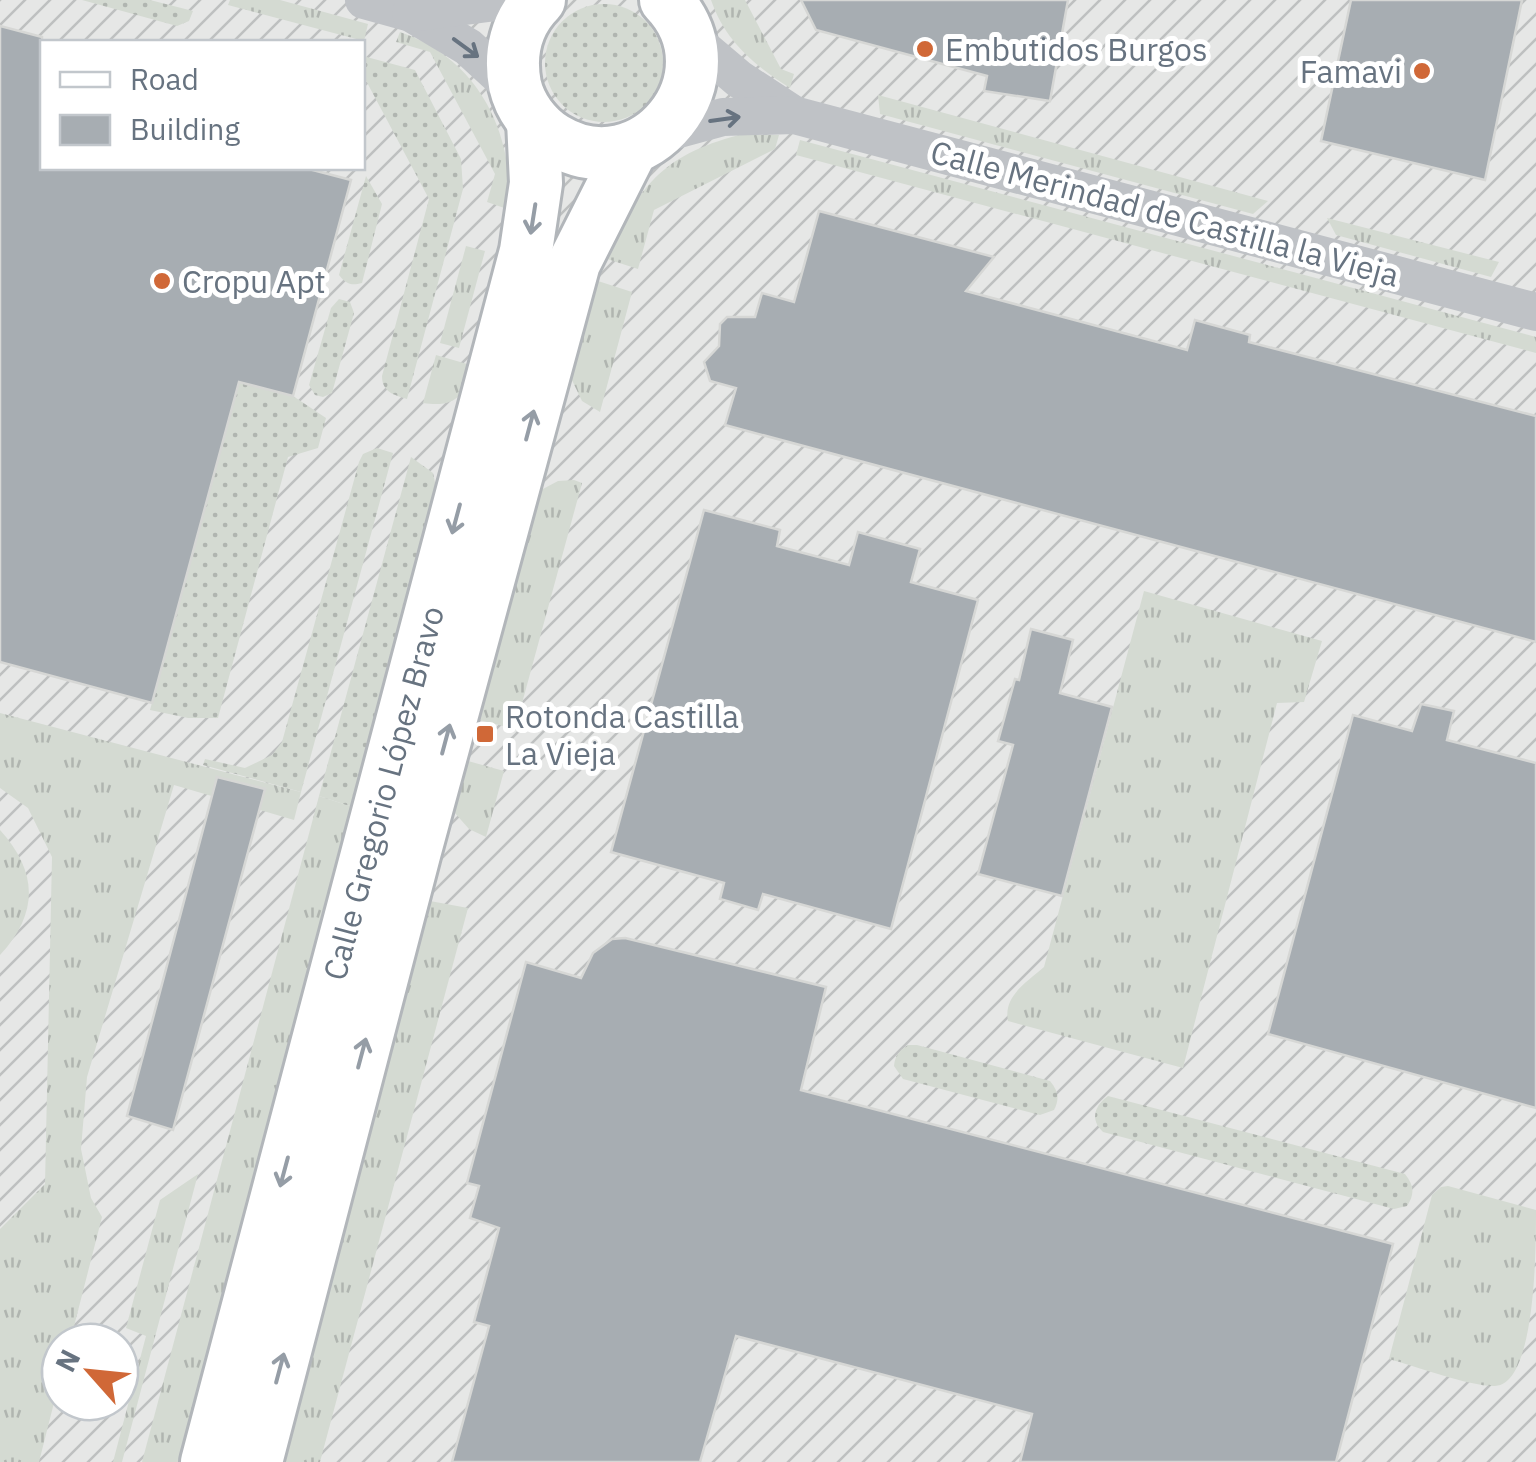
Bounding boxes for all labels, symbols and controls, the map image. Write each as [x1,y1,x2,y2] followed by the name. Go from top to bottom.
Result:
[945,28,1207,70] place label: Embutidos Burgos
[452,37,479,58] one-way arrow
[914,38,936,60] marker: Embutidos Burgos
[40,40,365,170] legend
[1300,50,1402,92] place label: Famavi
[130,59,199,98] text: Road
[1411,60,1433,82] marker: Famavi
[130,109,240,148] text: Building
[708,109,740,127] one-way arrow
[926,130,1404,296] street label: Calle Merindad de Castilla la Vieja
[523,202,541,234] one-way arrow
[182,260,326,302] place label: Cropu Apt
[151,270,173,292] marker: Cropu Apt
[522,410,541,441] one-way arrow
[445,503,464,534] one-way arrow
[313,601,453,985] street label: Calle Gregorio López Bravo
[505,695,739,774] place label: Rotonda Castilla La Vieja
[474,723,496,745] marker: Rotonda Castilla La Vieja
[437,724,456,755] one-way arrow
[354,1038,373,1069] one-way arrow
[273,1156,292,1187] one-way arrow
[40,1322,140,1422] north arrow
[46,1343,88,1378] text: N
[272,1353,291,1384] one-way arrow

